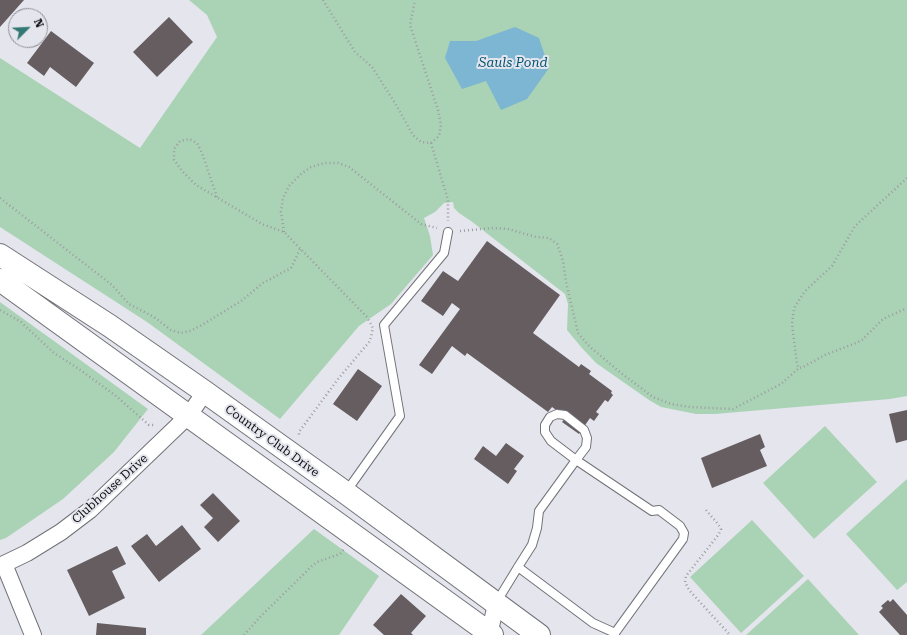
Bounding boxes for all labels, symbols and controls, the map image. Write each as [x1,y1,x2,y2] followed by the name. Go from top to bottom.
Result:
[8,8,48,48] north arrow
[31,17,46,30] text: N
[478,55,548,71] water label: Sauls Pond
[222,402,322,480] street label: Country Club Drive
[69,451,151,527] street label: Clubhouse Drive

